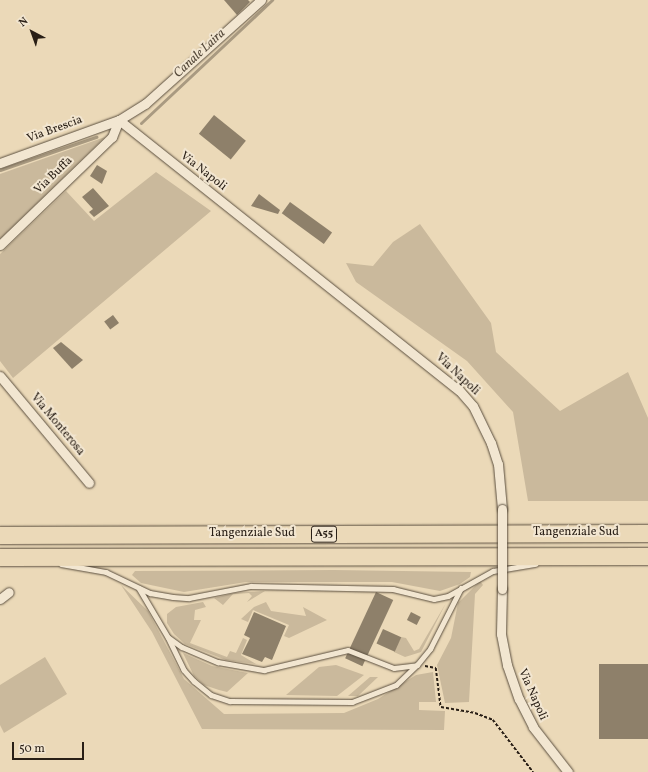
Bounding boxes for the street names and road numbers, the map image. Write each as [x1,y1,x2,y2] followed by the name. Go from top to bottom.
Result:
[25,113,85,147] street label: Via Brescia
[177,149,229,195] street label: Via Napoli
[32,154,76,198] street label: Via Buffa
[432,351,482,399] street label: Via Napoli
[27,391,87,459] street label: Via Monterosa
[310,525,338,543] road number: A55
[533,526,619,540] street label: Tangenziale Sud
[209,527,295,541] street label: Tangenziale Sud
[514,667,550,723] street label: Via Napoli

